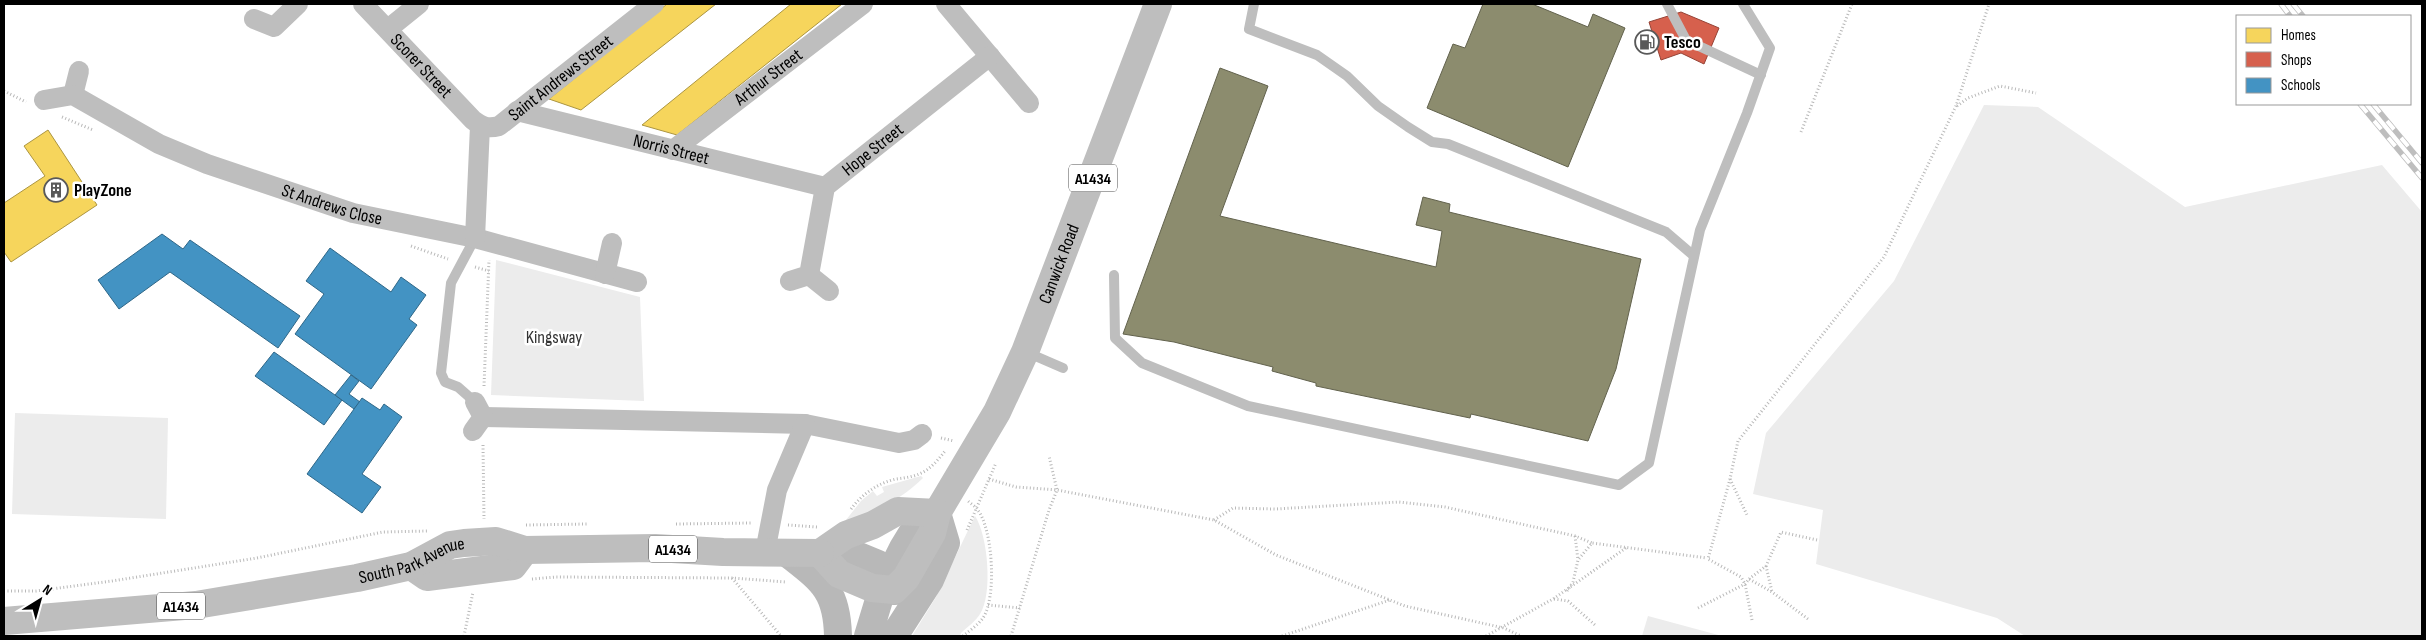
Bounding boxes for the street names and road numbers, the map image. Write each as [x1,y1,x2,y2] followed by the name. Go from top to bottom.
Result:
[386,30,457,103] street label: Scorer Street
[504,30,618,126] street label: Saint Andrews Street
[729,44,807,111] street label: Arthur Street
[838,119,908,180] street label: Hope Street
[631,130,712,169] street label: Norris Street
[1069,164,1117,192] road number: A1434
[279,180,384,230] street label: St Andrews Close
[1034,221,1084,307] street label: Canwick Road
[357,533,466,588] street label: South Park Avenue
[649,536,697,562] road number: A1434
[157,592,205,620] road number: A1434

